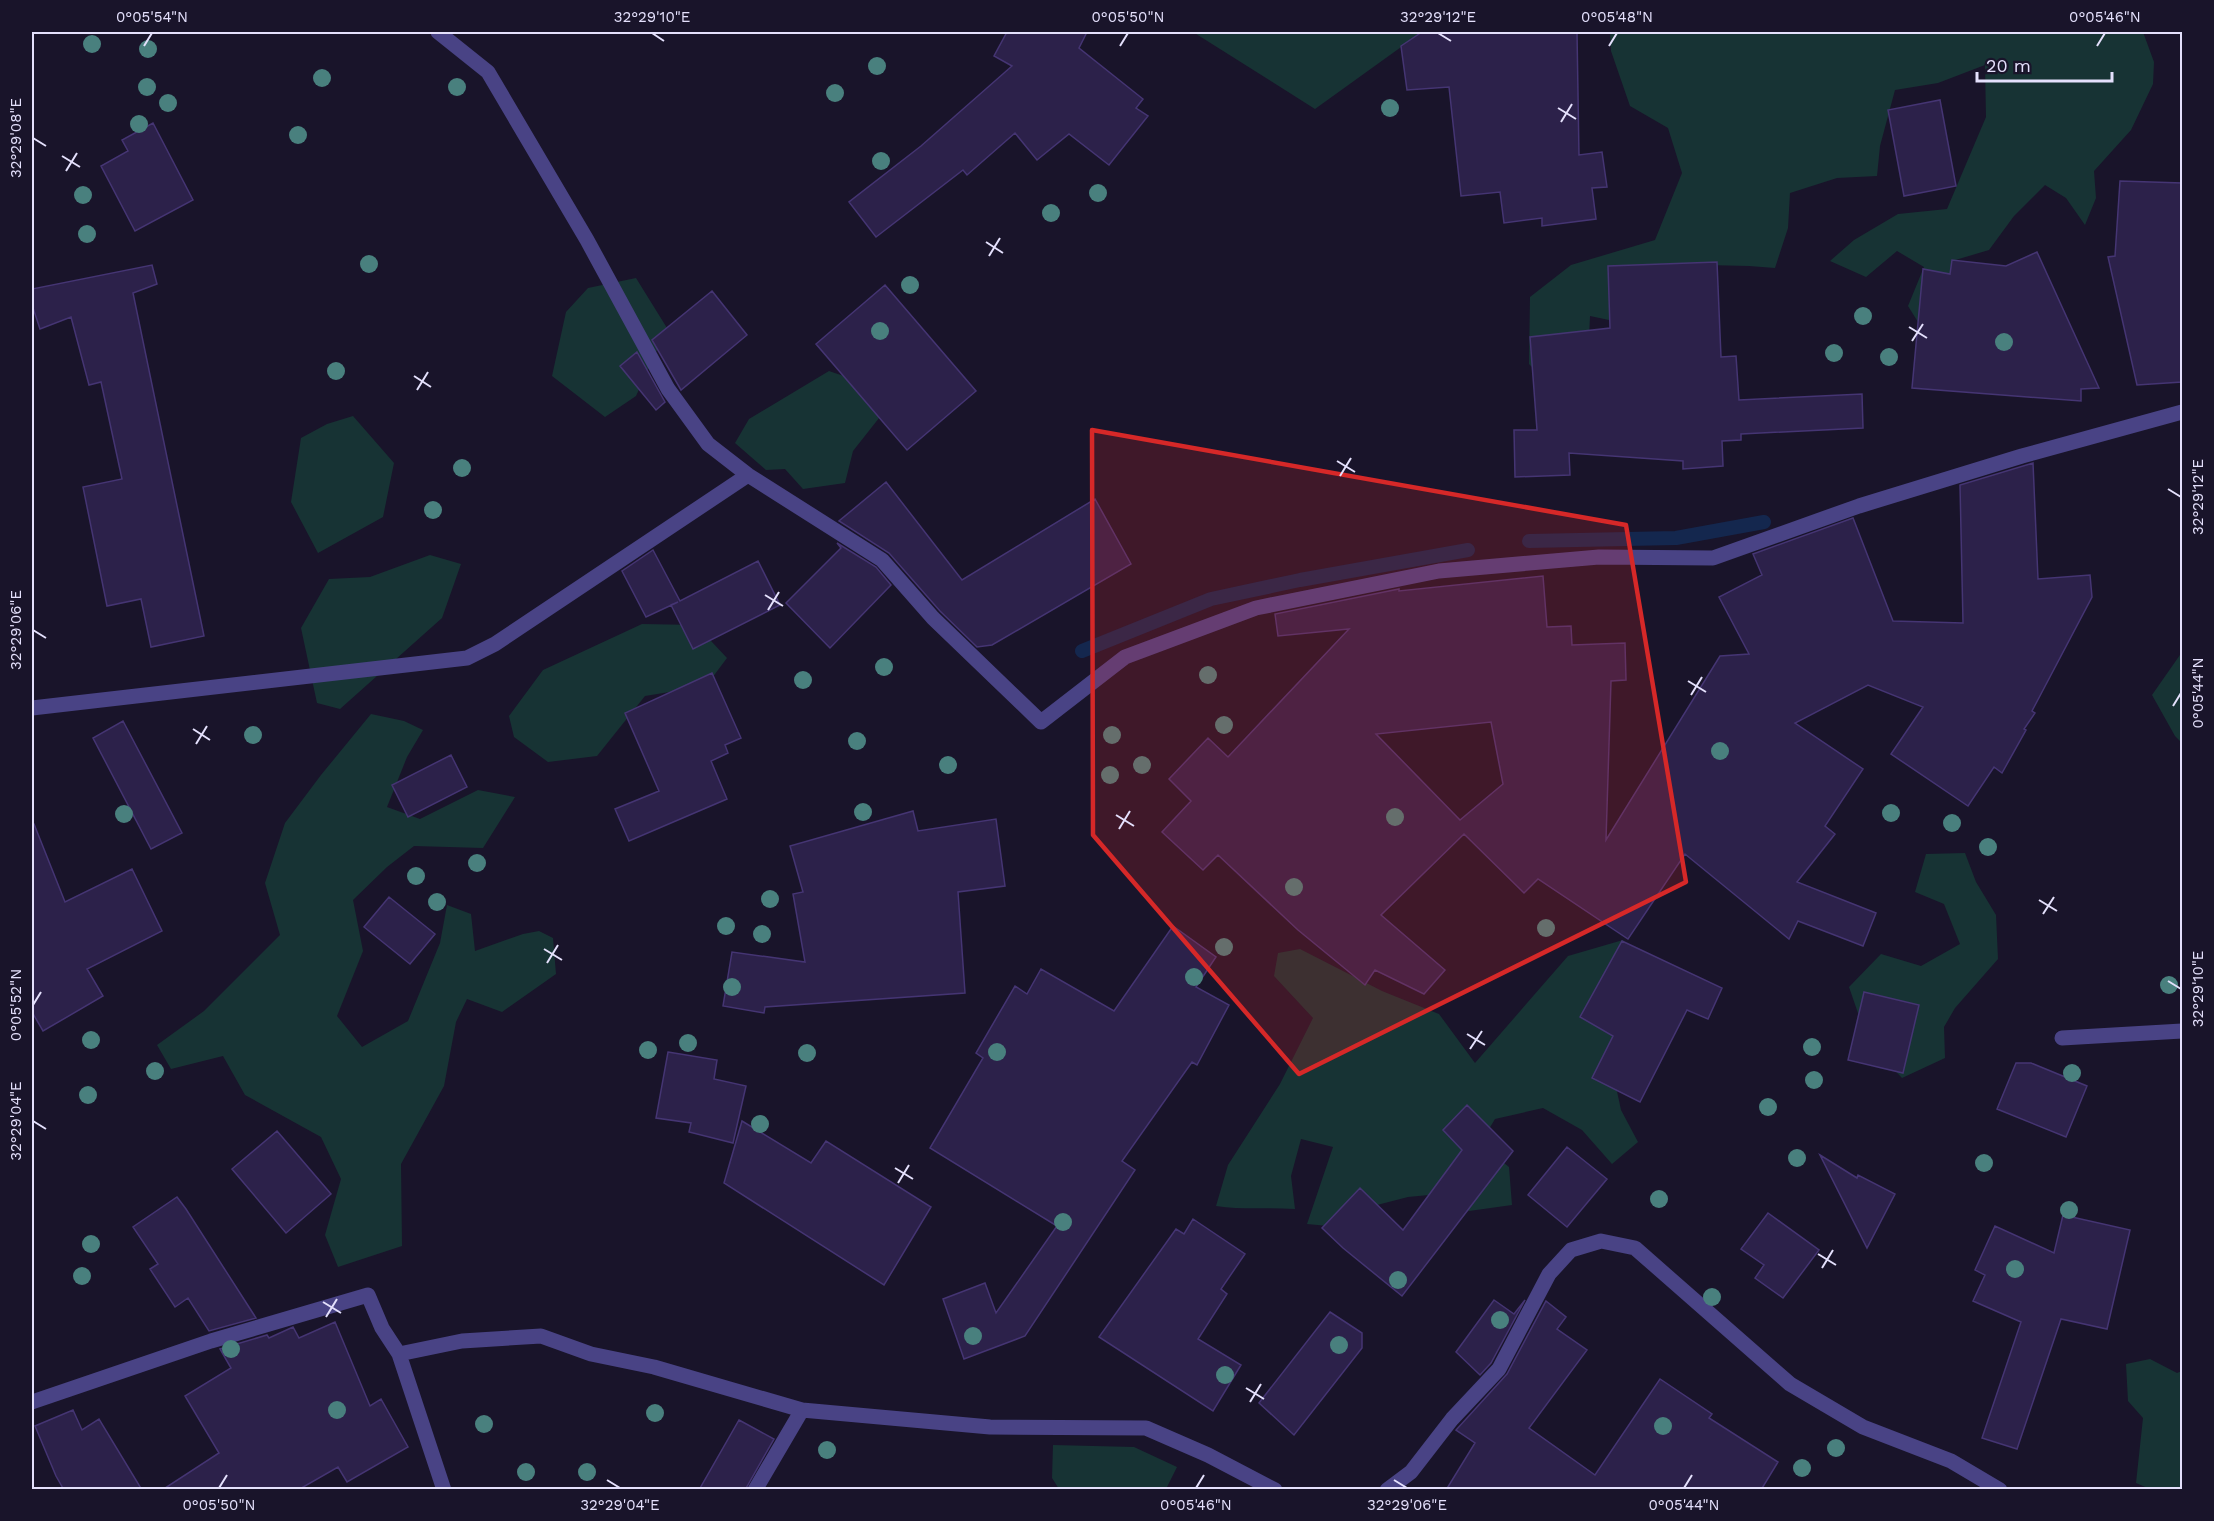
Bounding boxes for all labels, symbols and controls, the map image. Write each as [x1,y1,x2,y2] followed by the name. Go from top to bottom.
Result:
[116,8,188,26] text: 0°05'54"N
[614,8,690,26] text: 32°29'10"E
[1092,8,1164,26] text: 0°05'50"N
[1400,8,1476,26] text: 32°29'12"E
[1581,8,1653,26] text: 0°05'48"N
[2069,8,2141,26] text: 0°05'46"N
[1977,45,2112,83] scale bar
[1986,55,2031,76] text: 20 m
[7,98,25,178] text: 32°29'08"E
[2189,459,2207,535] text: 32°29'12"E
[7,590,25,670] text: 32°29'06"E
[2189,657,2207,729] text: 0°05'44"N
[2189,951,2207,1027] text: 32°29'10"E
[7,969,25,1041] text: 0°05'52"N
[7,1081,25,1161] text: 32°29'04"E
[183,1496,255,1514] text: 0°05'50"N
[580,1496,660,1514] text: 32°29'04"E
[1160,1496,1232,1514] text: 0°05'46"N
[1367,1496,1447,1514] text: 32°29'06"E
[1648,1496,1720,1514] text: 0°05'44"N

